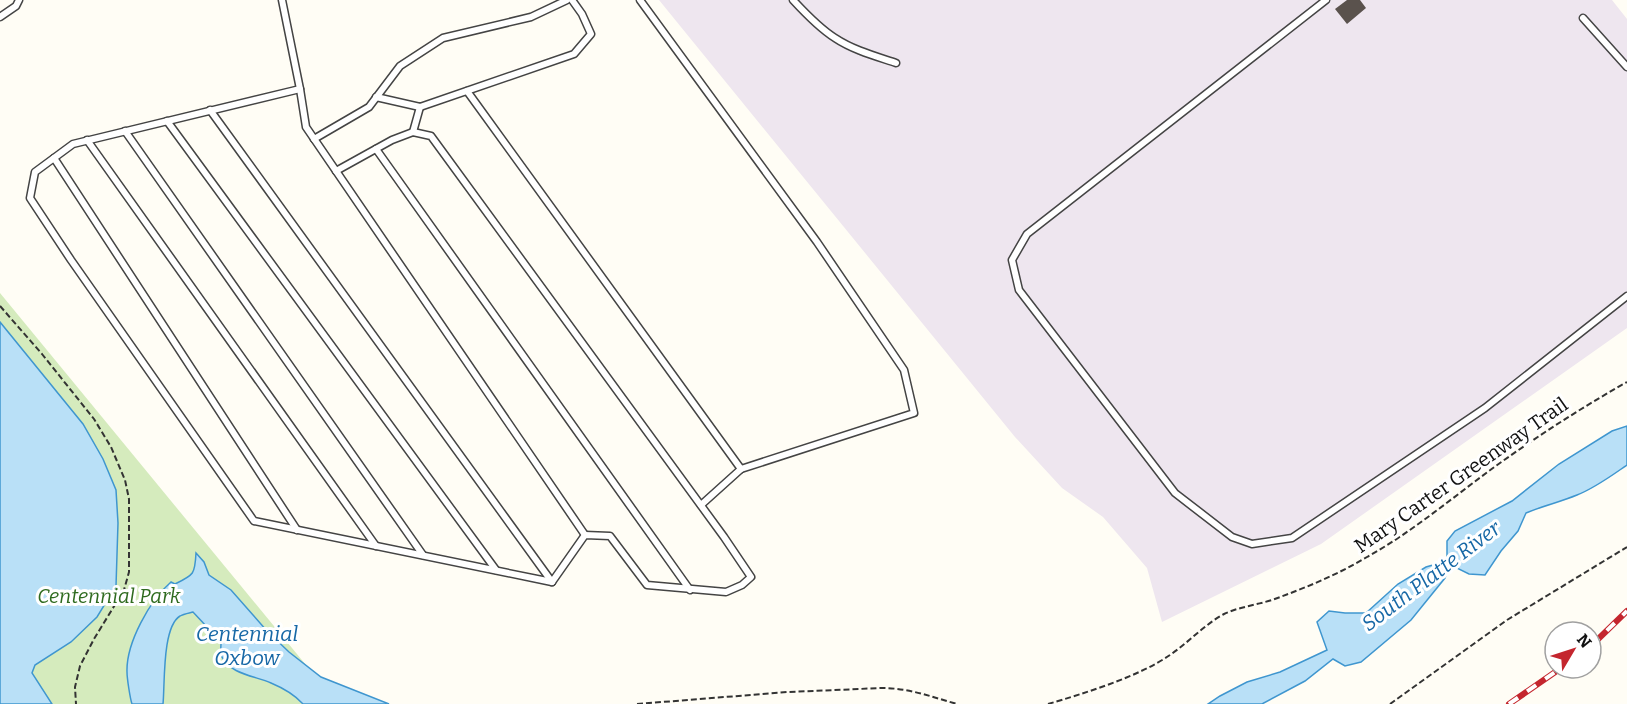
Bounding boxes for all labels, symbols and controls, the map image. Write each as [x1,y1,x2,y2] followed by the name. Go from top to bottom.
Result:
[1350,392,1572,558] street label: Mary Carter Greenway Trail
[1356,514,1507,637] water label: South Platte River
[37,584,181,608] park label: Centennial Park
[1543,620,1603,680] north arrow
[196,621,299,671] water label: Centennial Oxbow
[1573,630,1596,652] text: N

